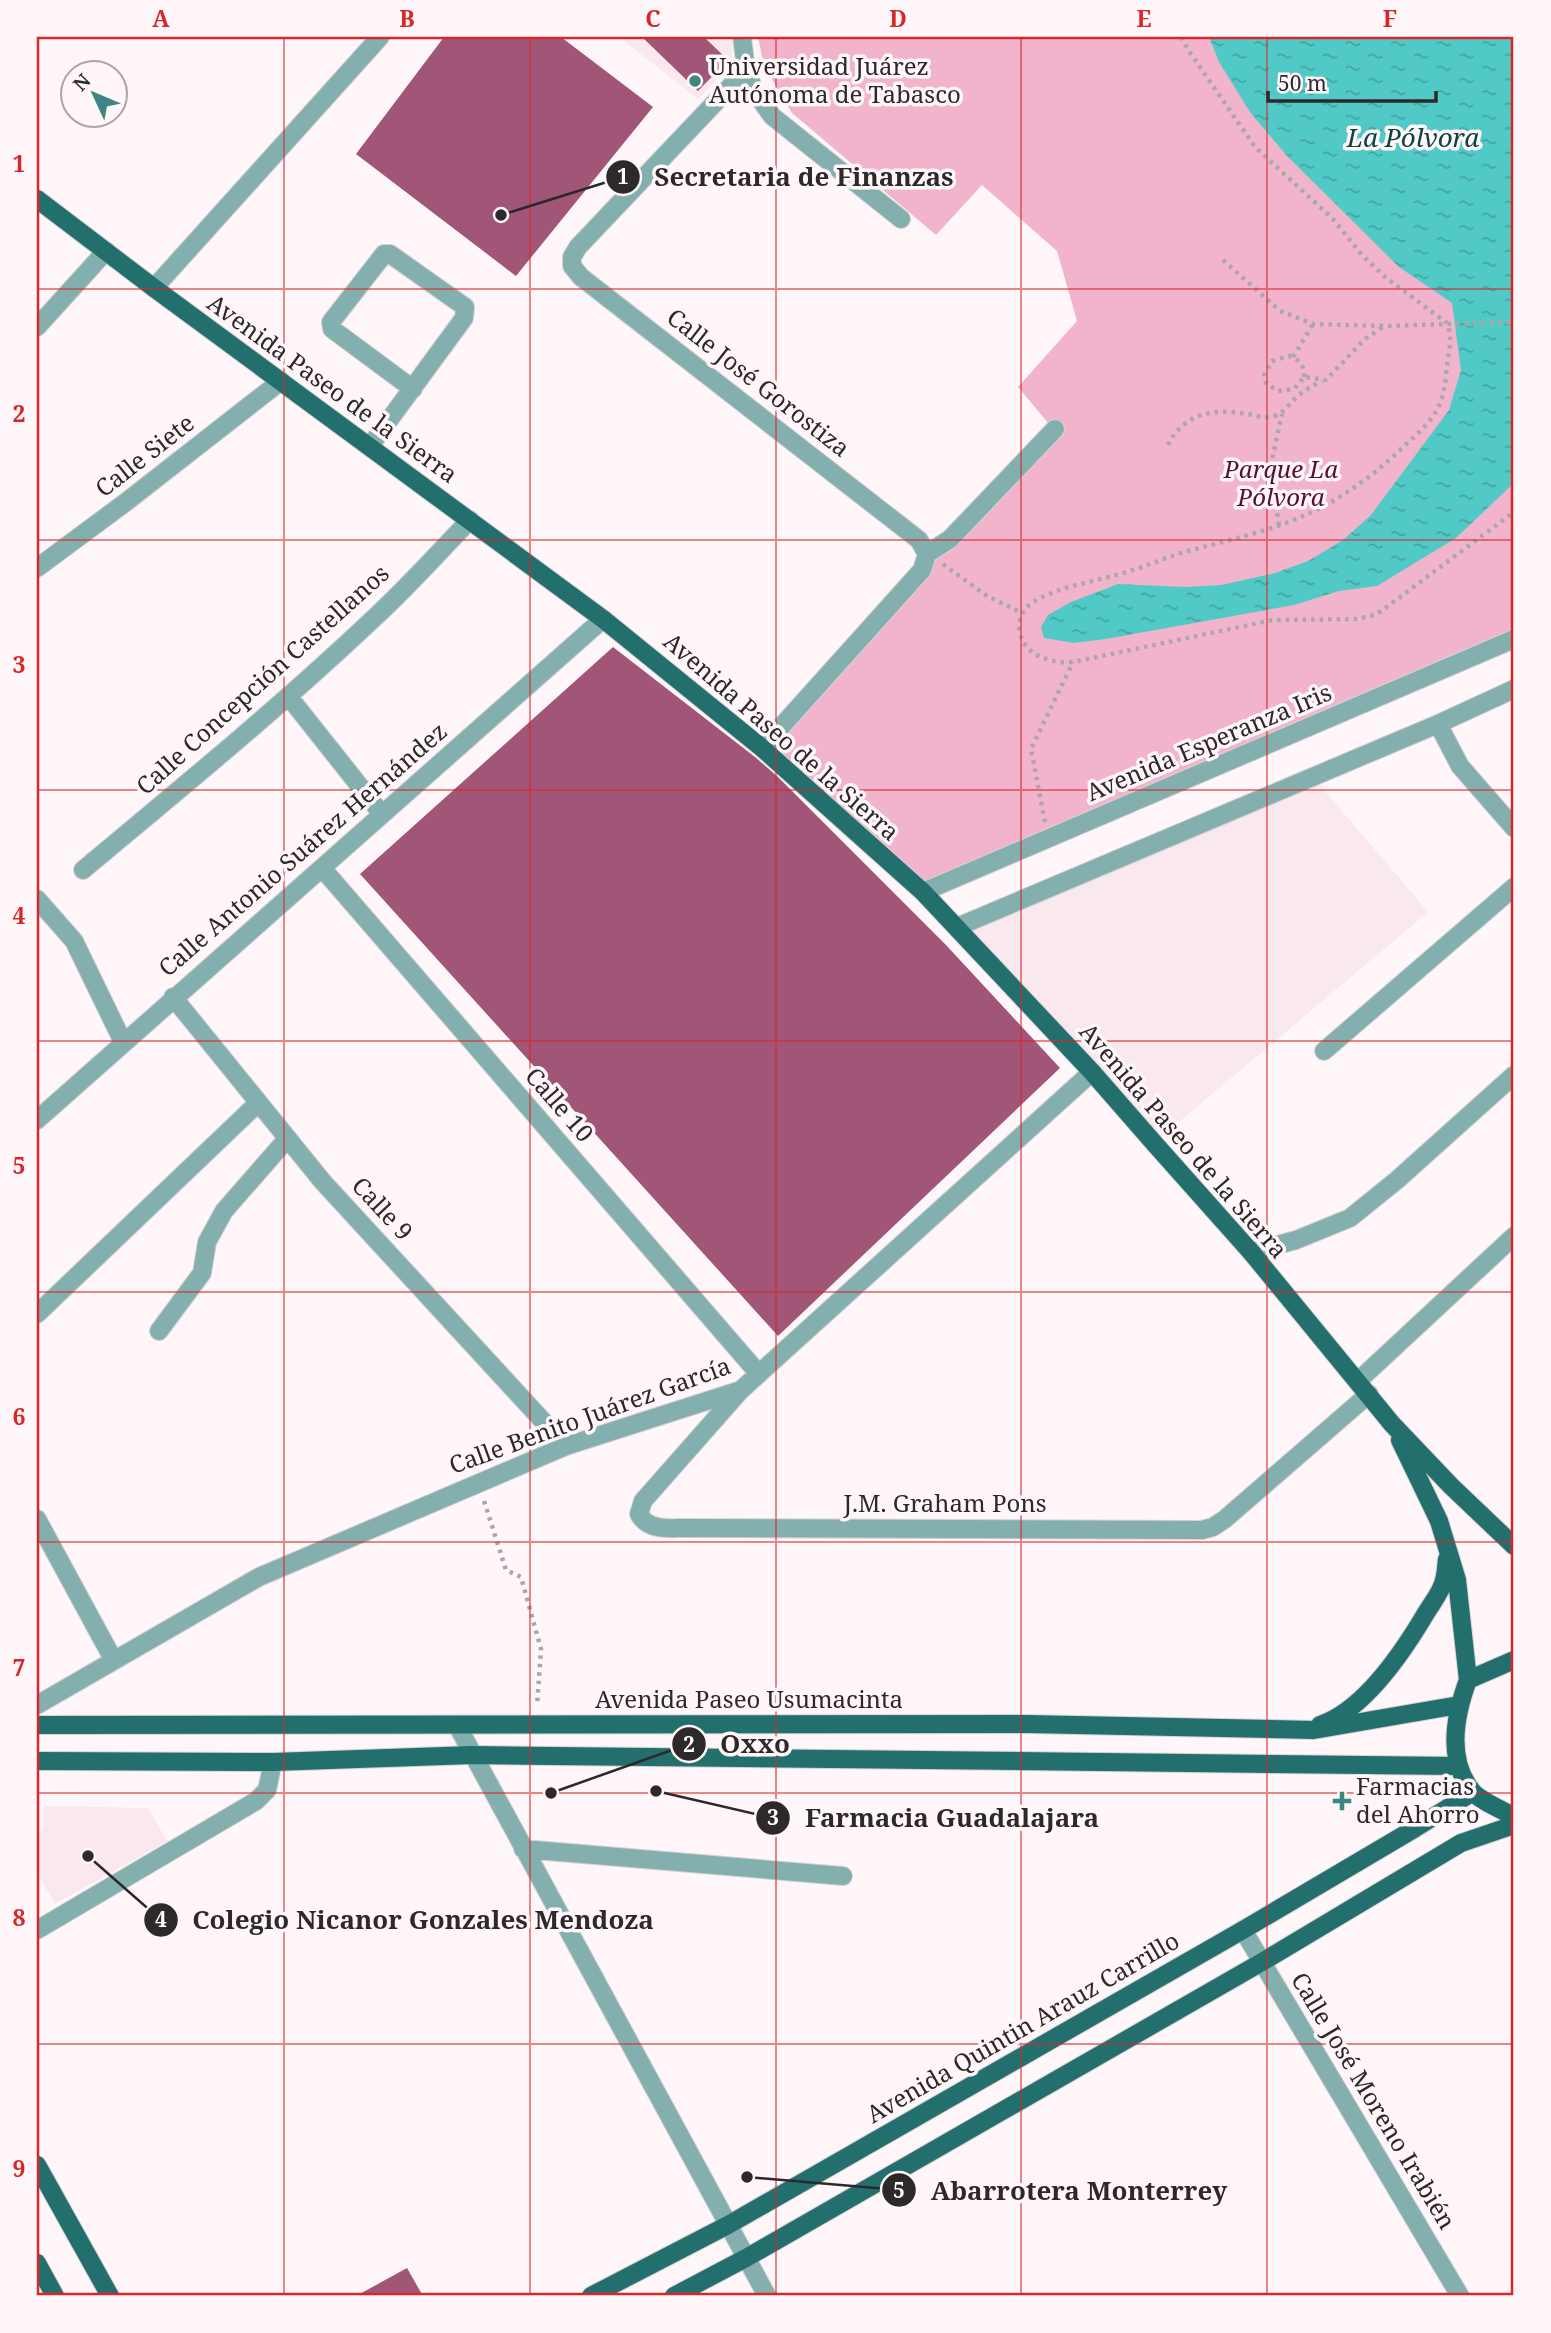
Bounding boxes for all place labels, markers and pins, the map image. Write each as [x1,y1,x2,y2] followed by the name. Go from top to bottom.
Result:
[709,49,961,110] place label: Universidad Juárez Autónoma de Tabasco
[687,73,703,89] marker: Universidad Juárez Autónoma de Tabasco
[606,153,968,200] callout: Secretaria de Finanzas
[671,1721,804,1768] callout: Oxxo
[1356,1769,1480,1830] place label: Farmacias del Ahorro
[1334,1793,1350,1809] marker: Farmacias del Ahorro
[756,1794,1113,1841] callout: Farmacia Guadalajara
[144,1896,668,1943] callout: Colegio Nicanor Gonzales Mendoza
[882,2167,1241,2214] callout: Abarrotera Monterrey

